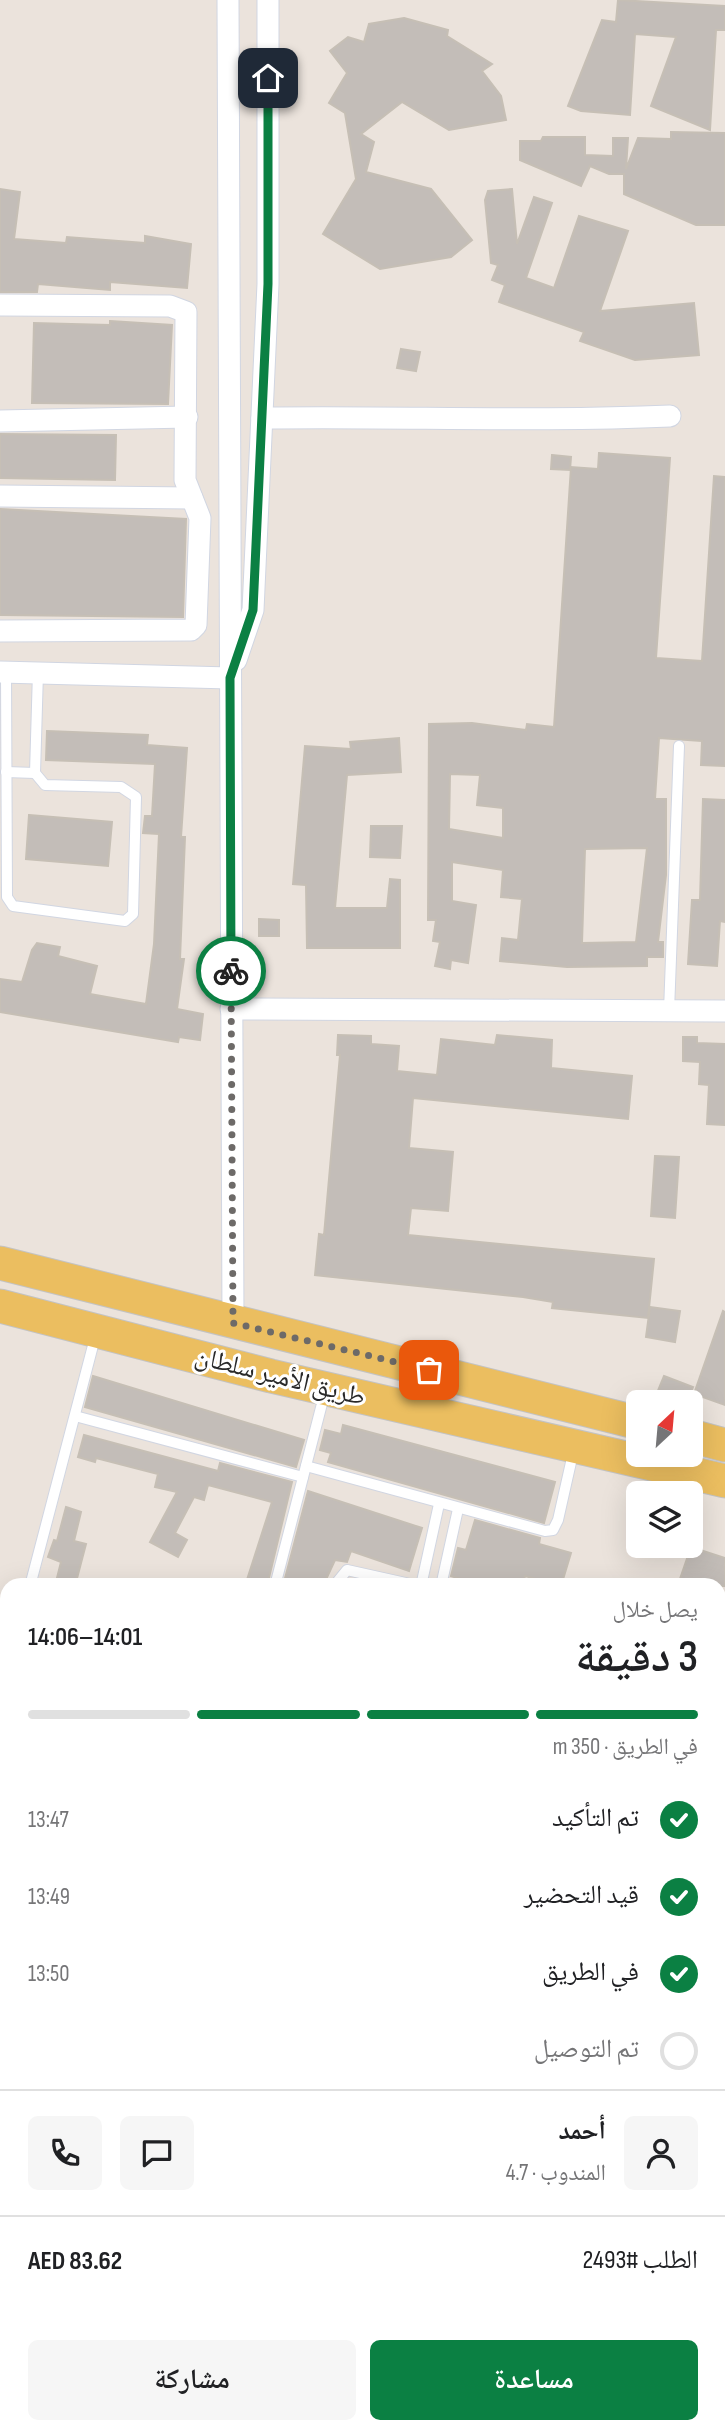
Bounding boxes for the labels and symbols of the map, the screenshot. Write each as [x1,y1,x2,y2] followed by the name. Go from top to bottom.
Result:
[238,48,298,108] pin
[196,936,266,1006] courier
[399,1340,459,1400] pin
[192,1341,368,1413] street label: طريق الأمير سلطان
[626,1390,704,1466] north arrow

